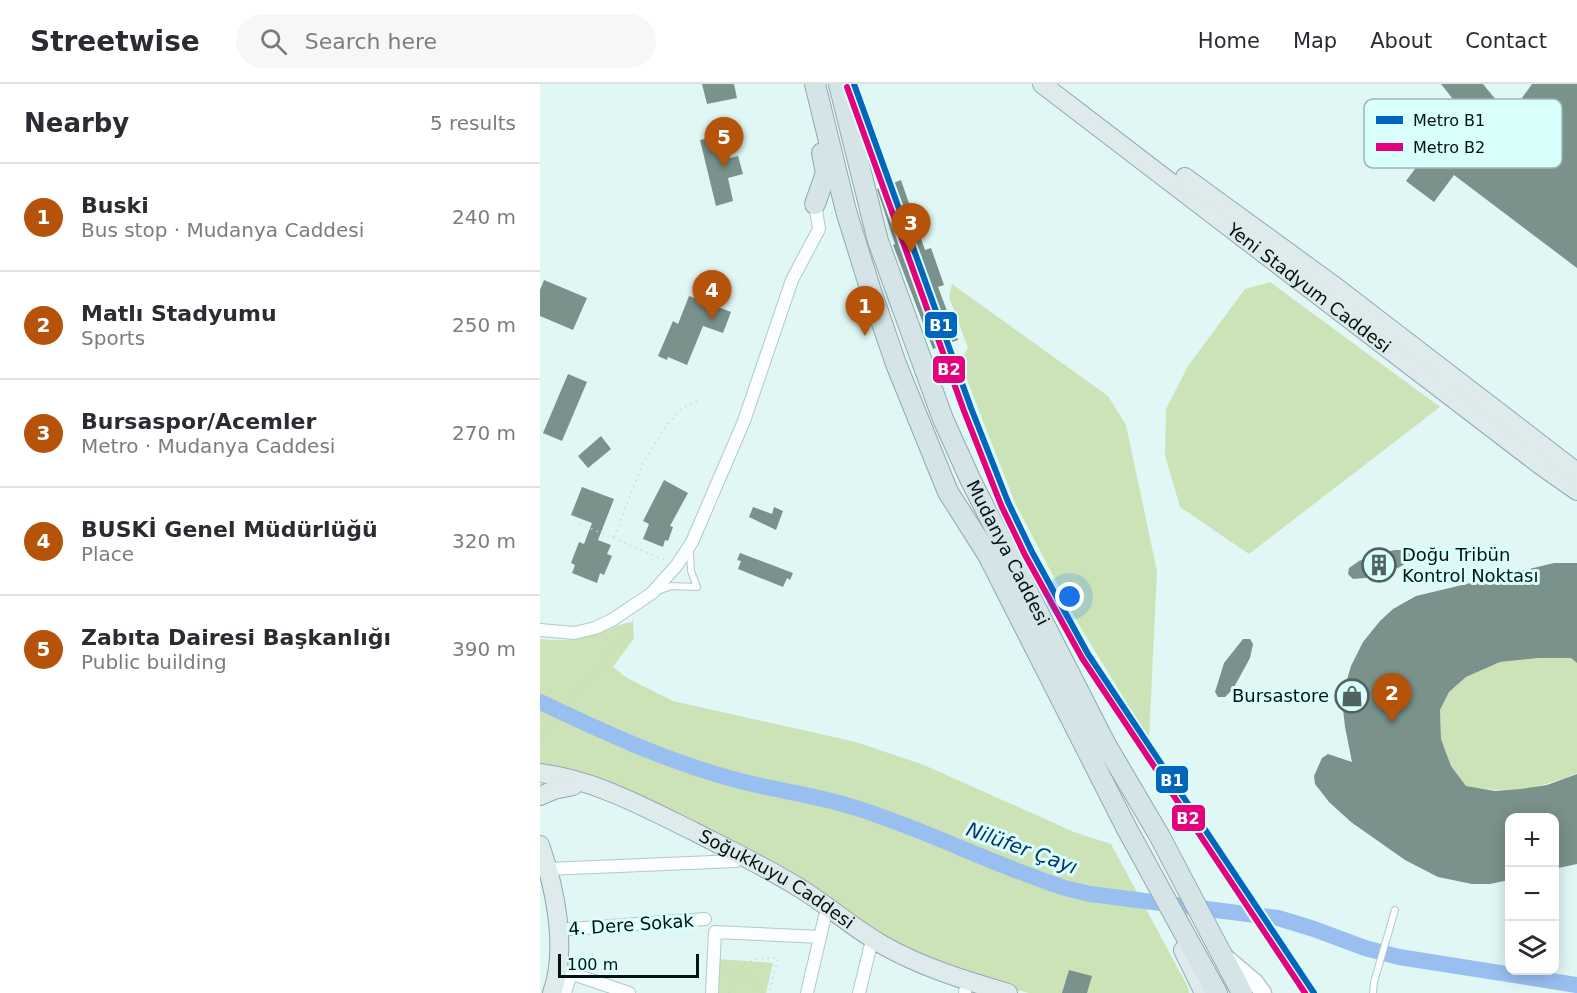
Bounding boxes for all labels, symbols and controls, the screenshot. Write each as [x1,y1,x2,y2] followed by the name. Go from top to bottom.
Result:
[236,14,656,68] search box
[30,25,200,58] text: Streetwise
[257,25,290,58] icon: search
[305,29,437,54] text: Search here
[1198,29,1260,53] text: Home
[1293,29,1337,53] text: Map
[1370,29,1432,53] text: About
[1465,29,1547,53] text: Contact
[1364,99,1562,168] legend
[24,108,129,138] text: Nearby
[430,111,516,135] text: 5 results
[1413,111,1485,130] text: Metro B1
[704,118,744,167] pin: 5
[1413,138,1485,157] text: Metro B2
[81,193,149,218] text: Buski
[892,204,931,253] pin: 3
[37,205,50,229] text: 1
[452,205,516,229] text: 240 m
[81,218,364,242] text: Bus stop · Mudanya Caddesi
[1223,218,1395,357] street label: Yeni Stadyum Caddesi
[692,270,732,320] pin: 4
[846,286,884,336] pin: 1
[81,301,277,326] text: Matlı Stadyumu
[924,311,958,339] line badge: B1
[37,313,50,337] text: 2
[452,313,516,337] text: 250 m
[929,316,953,335] text: B1
[81,326,145,350] text: Sports
[932,355,966,384] line badge: B2
[937,360,961,379] text: B2
[81,409,316,434] text: Bursaspor/Acemler
[37,421,50,445] text: 3
[452,421,516,445] text: 270 m
[81,434,335,458] text: Metro · Mudanya Caddesi
[962,477,1054,629] street label: Mudanya Caddesi
[81,517,378,542] text: BUSKİ Genel Müdürlüğü
[37,529,50,553] text: 4
[452,529,516,553] text: 320 m
[81,542,134,566] text: Place
[1402,544,1539,586] place label: Doğu Tribün Kontrol Noktası
[1361,547,1397,583] building icon: Doğu Tribün Kontrol Noktası
[1055,582,1084,611] your location
[81,625,391,650] text: Zabıta Dairesi Başkanlığı
[37,637,50,661] text: 5
[452,637,516,661] text: 390 m
[81,650,227,674] text: Public building
[1372,674,1412,723] pin: 2
[1334,678,1370,714] shop icon: Bursastore
[1232,685,1329,706] place label: Bursastore
[1155,765,1189,794] line badge: B1
[1160,771,1184,790] text: B1
[1171,804,1206,832] line badge: B2
[1176,809,1200,828] text: B2
[1505,813,1559,975] map controls
[1505,813,1559,867] button: +
[963,817,1081,879] water label: Nilüfer Çayı
[696,825,858,933] street label: Soğukkuyu Caddesi
[1505,867,1559,921] button: −
[568,910,695,939] street label: 4. Dere Sokak
[1505,921,1559,975] button: layers
[558,951,699,978] scale bar
[567,955,618,974] text: 100 m

